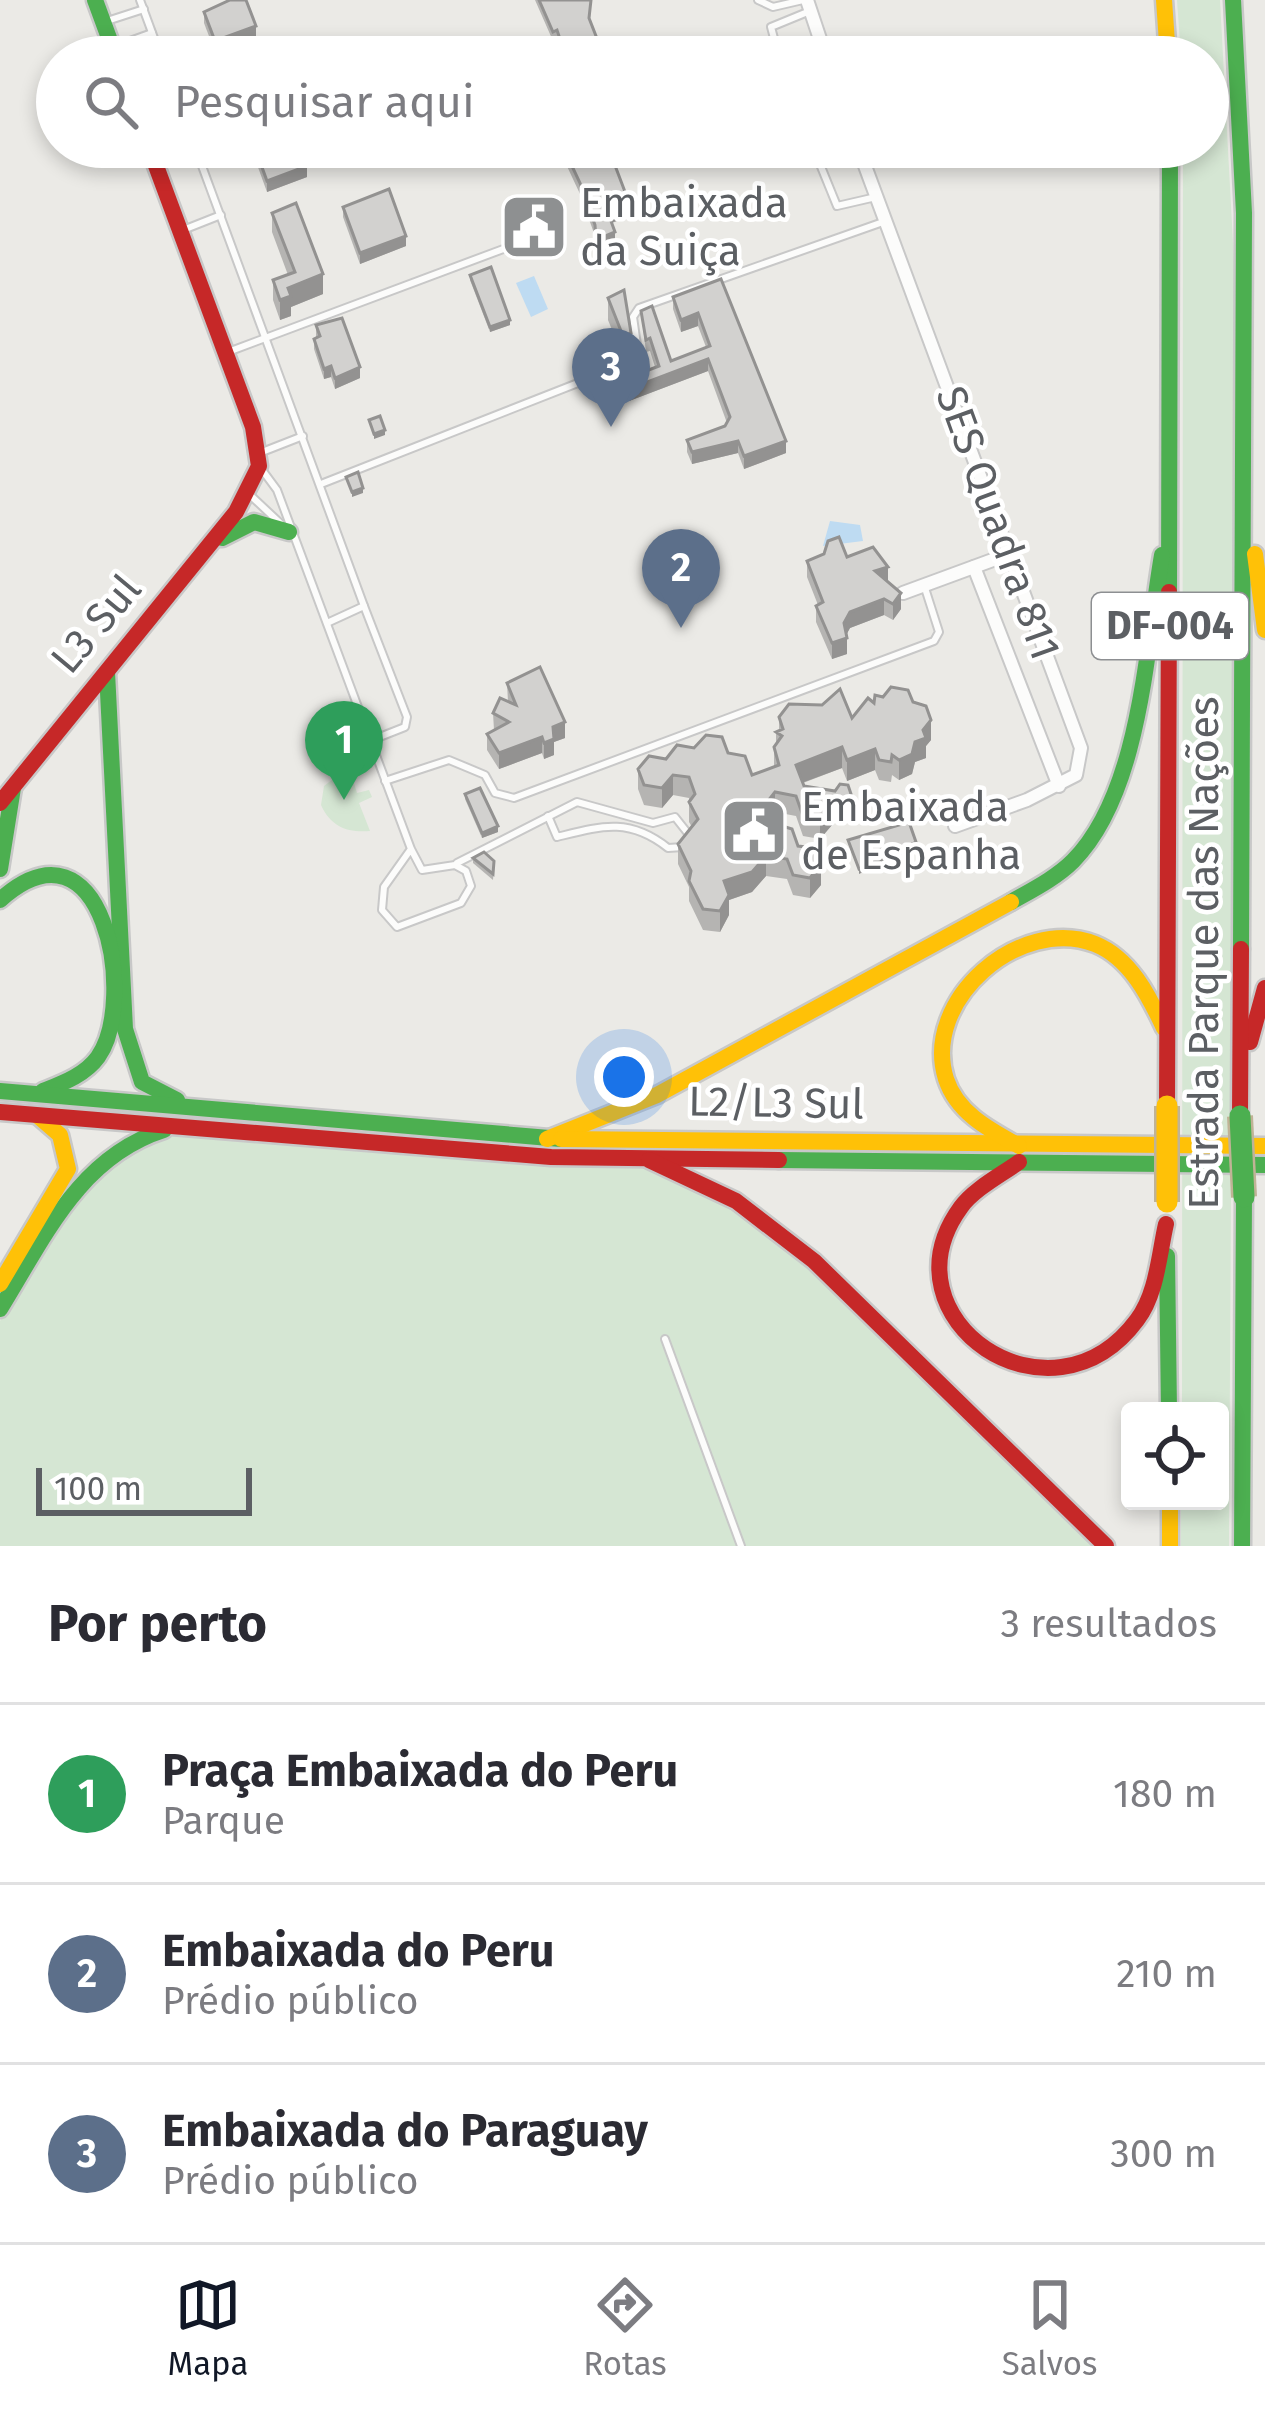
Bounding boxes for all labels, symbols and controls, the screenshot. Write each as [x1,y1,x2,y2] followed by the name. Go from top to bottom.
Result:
[36,36,1229,168] search box
[78,69,144,135] icon: search
[174,75,475,129] text: Pesquisar aqui
[580,178,788,276] place label: Embaixada da Suiça
[499,192,569,262] public building icon: Embaixada da Suiça
[572,328,650,427] pin: 3
[925,380,1071,666] street label: SES Quadra 811
[642,529,720,628] pin: 2
[41,565,151,683] street label: L3 Sul
[1092,593,1248,659] road number: DF-004
[1179,696,1229,1210] street label: Estrada Parque das Nações
[305,701,383,800] pin: 1
[801,782,1021,880] place label: Embaixada de Espanha
[719,796,789,866] public building icon: Embaixada de Espanha
[594,1047,654,1107] your location
[688,1076,864,1130] street label: L2/L3 Sul
[1121,1402,1229,1510] map controls
[1121,1402,1229,1510] button: locate
[36,1462,252,1515] scale bar
[54,1469,142,1509] text: 100 m
[48,1593,267,1655] text: Por perto
[1000,1601,1217,1647] text: 3 resultados
[162,1744,678,1798] text: Praça Embaixada do Peru
[78,1771,96,1817] text: 1
[1113,1771,1217,1817] text: 180 m
[162,1798,285,1844] text: Parque
[162,1924,555,1978] text: Embaixada do Peru
[77,1951,97,1997] text: 2
[1116,1951,1217,1997] text: 210 m
[162,1978,419,2024] text: Prédio público
[162,2104,648,2158] text: Embaixada do Paraguay
[77,2131,97,2177] text: 3
[1110,2131,1217,2177] text: 300 m
[162,2158,419,2204] text: Prédio público
[167,2272,248,2384] tab: Mapa
[583,2272,667,2384] tab: Rotas
[1002,2272,1097,2384] tab: Salvos

